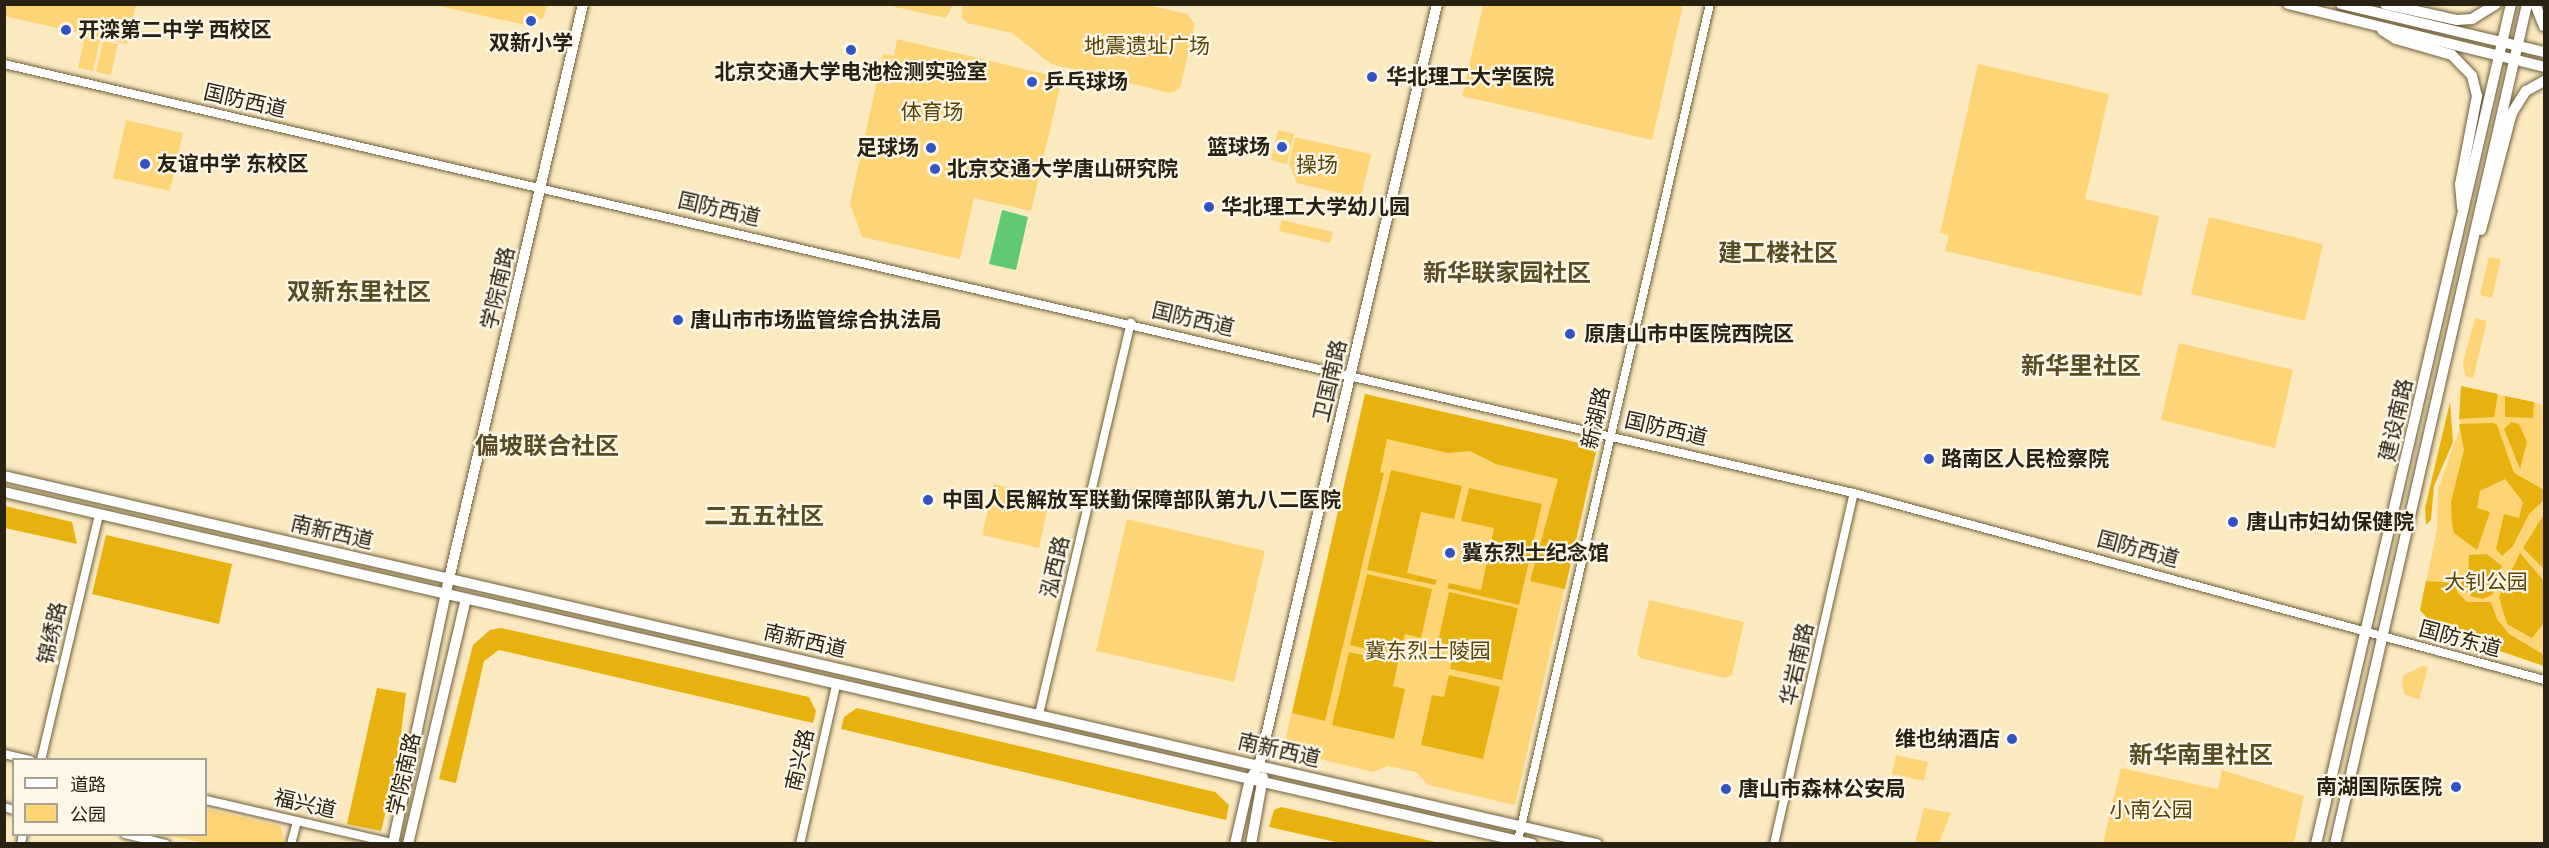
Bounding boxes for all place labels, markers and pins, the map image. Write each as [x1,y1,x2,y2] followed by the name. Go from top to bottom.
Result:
[524,14,538,28] marker: 双新小学
[78,17,271,43] place label: 开滦第二中学 西校区
[59,23,73,37] marker: 开滦第二中学 西校区
[489,30,573,56] place label: 双新小学
[844,43,858,57] marker: 北京交通大学电池检测实验室
[715,59,987,85] place label: 北京交通大学电池检测实验室
[1386,64,1554,90] place label: 华北理工大学医院
[1363,68,1381,86] marker: 华北理工大学医院
[1044,69,1128,95] place label: 乒乓球场
[1025,75,1039,89] marker: 乒乓球场
[1207,134,1270,160] place label: 篮球场
[856,135,919,161] place label: 足球场
[1275,140,1289,154] marker: 篮球场
[924,141,938,155] marker: 足球场
[157,151,308,177] place label: 友谊中学 东校区
[947,156,1178,182] place label: 北京交通大学唐山研究院
[138,157,152,171] marker: 友谊中学 东校区
[928,162,942,176] marker: 北京交通大学唐山研究院
[1221,194,1410,220] place label: 华北理工大学幼儿园
[1202,200,1216,214] marker: 华北理工大学幼儿园
[690,307,942,333] place label: 唐山市市场监管综合执法局
[671,313,685,327] marker: 唐山市市场监管综合执法局
[1584,321,1794,347] place label: 原唐山市中医院西院区
[1561,325,1579,343] marker: 原唐山市中医院西院区
[1941,446,2109,472] place label: 路南区人民检察院
[1922,452,1936,466] marker: 路南区人民检察院
[942,487,1341,513] place label: 中国人民解放军联勤保障部队第九八二医院
[919,491,937,509] marker: 中国人民解放军联勤保障部队第九八二医院
[2246,509,2414,535] place label: 唐山市妇幼保健院
[2224,513,2242,531] marker: 唐山市妇幼保健院
[1462,540,1609,566] place label: 冀东烈士纪念馆
[1443,546,1457,560] marker: 冀东烈士纪念馆
[1895,726,2000,752] place label: 维也纳酒店
[2005,732,2019,746] marker: 维也纳酒店
[2316,774,2442,800] place label: 南湖国际医院
[1738,776,1906,802] place label: 唐山市森林公安局
[2447,778,2465,796] marker: 南湖国际医院
[1719,782,1733,796] marker: 唐山市森林公安局

